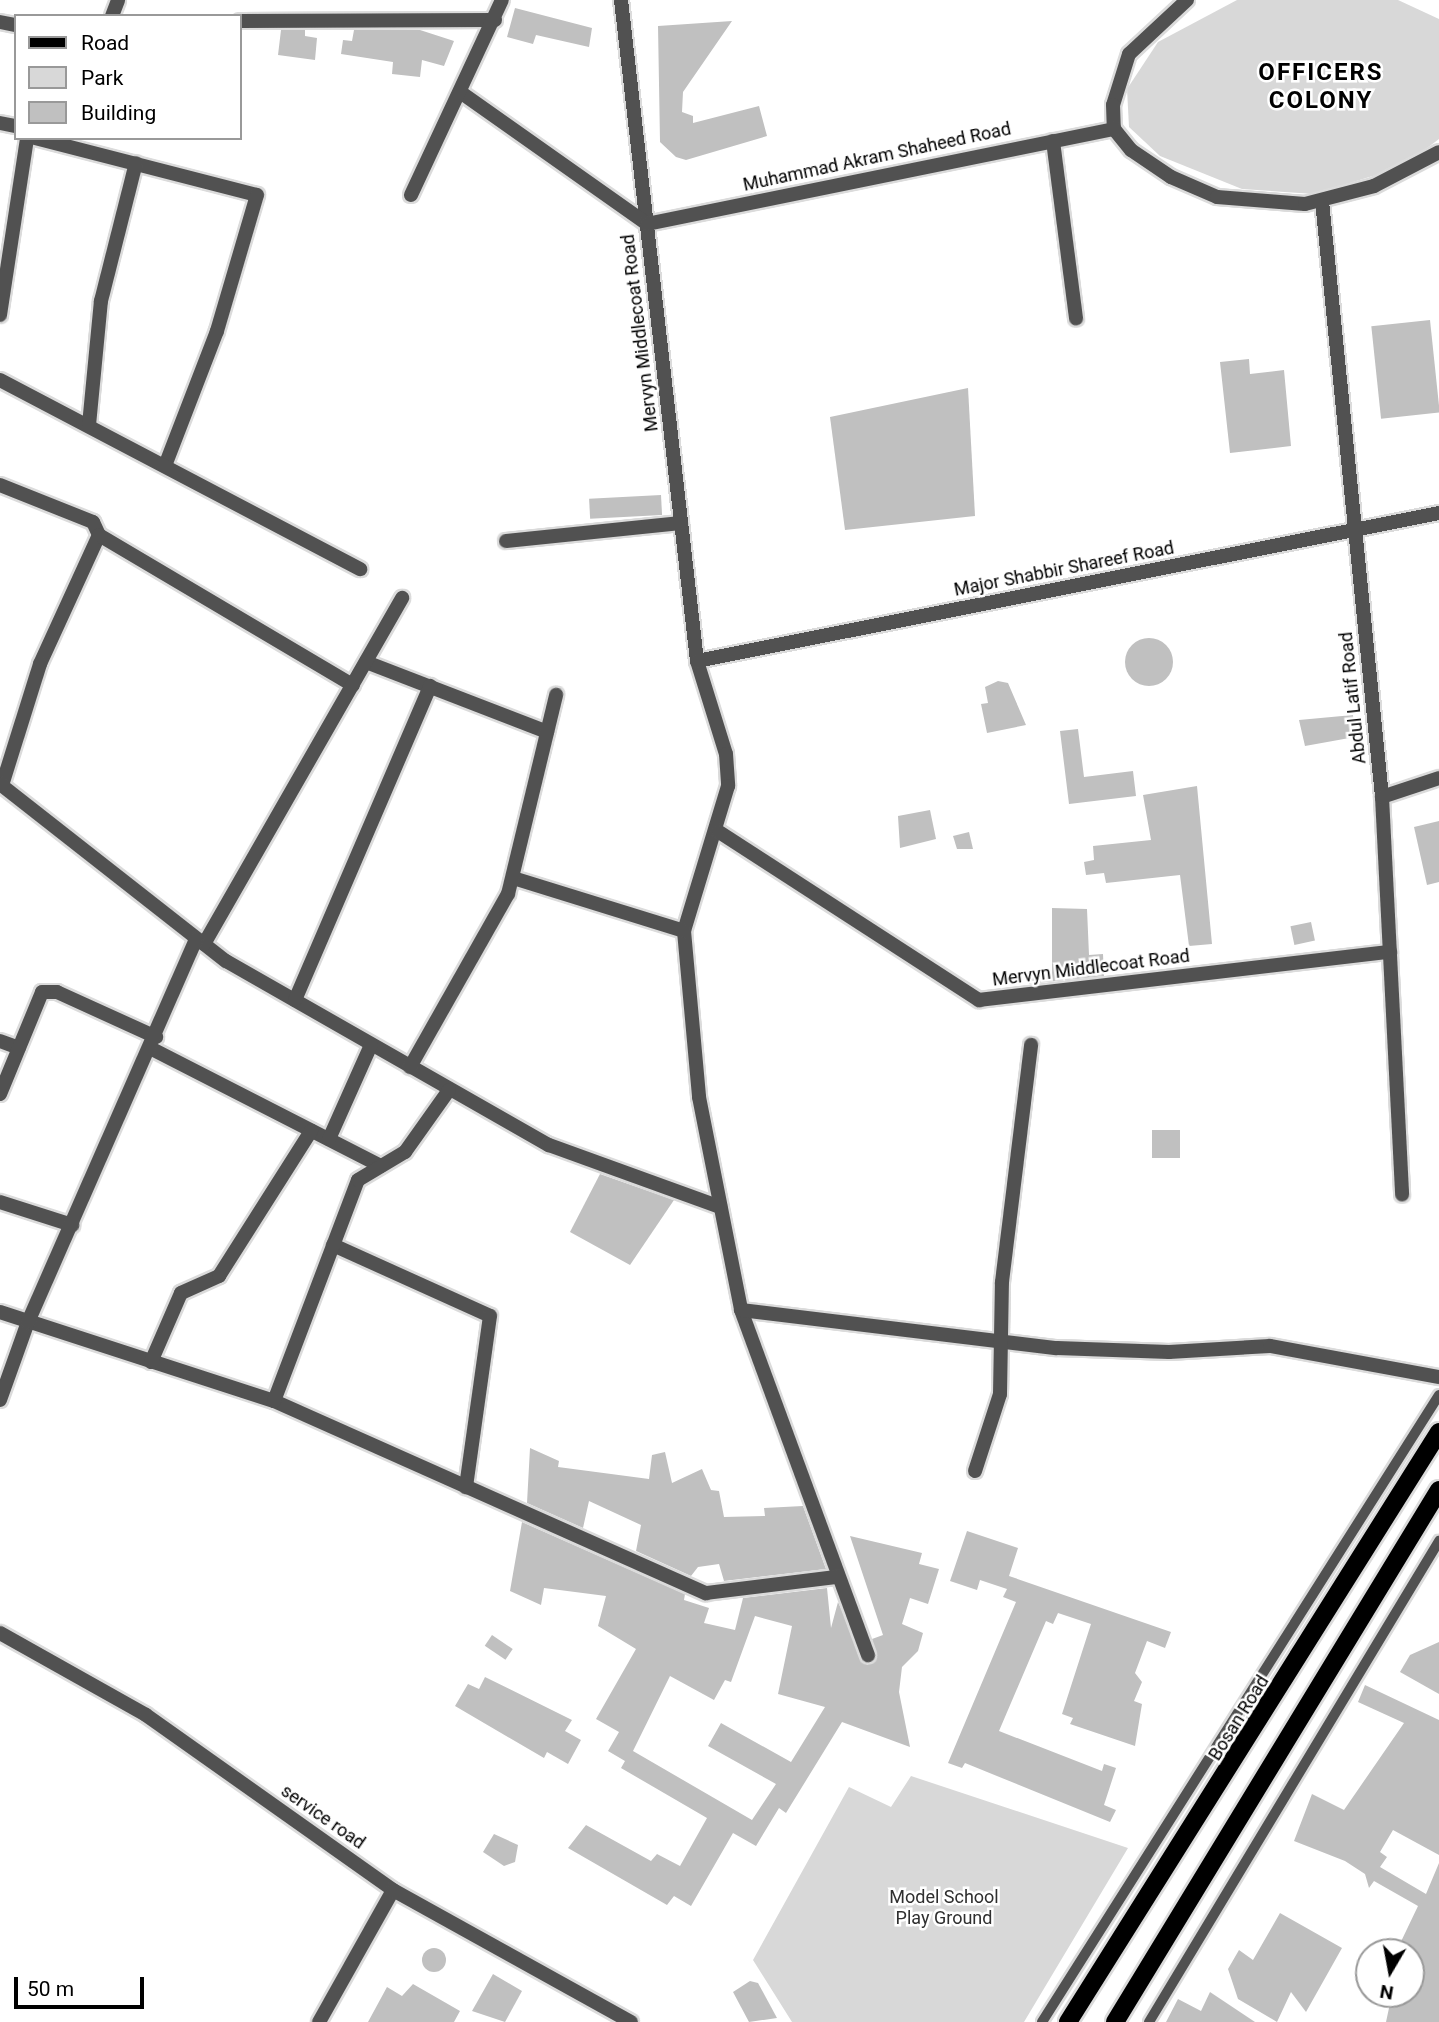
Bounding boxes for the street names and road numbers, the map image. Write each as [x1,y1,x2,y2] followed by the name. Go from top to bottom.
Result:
[741,118,1013,196] street label: Muhammad Akram Shaheed Road
[617,233,663,433] street label: Mervyn Middlecoat Road
[952,537,1176,601] street label: Major Shabbir Shareef Road
[1335,631,1371,765] street label: Abdul Latif Road
[991,945,1191,991] street label: Mervyn Middlecoat Road
[1204,1671,1274,1765] street label: Bosan Road
[277,1780,369,1854] street label: service road

